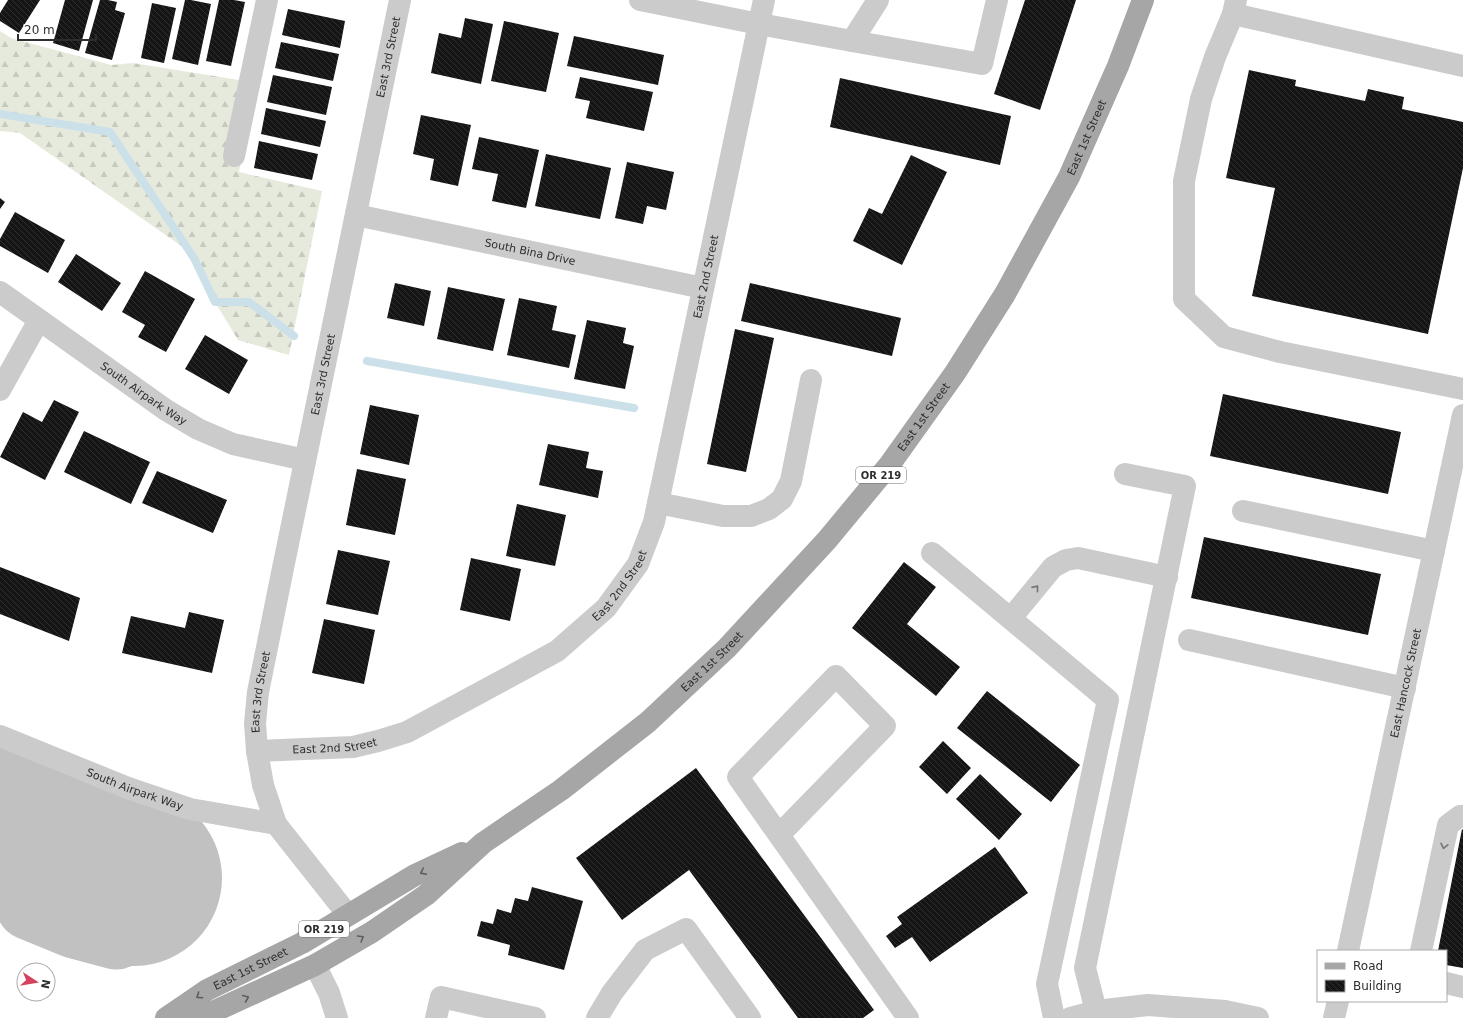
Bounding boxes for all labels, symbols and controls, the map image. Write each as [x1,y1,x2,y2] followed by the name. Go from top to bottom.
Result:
[374,15,403,99] street label: East 3rd Street
[18,16,96,42] scale bar
[24,23,55,37] text: 20 m
[1064,97,1109,177] street label: East 1st Street
[691,233,721,320] street label: East 2nd Street
[483,236,577,268] street label: South Bina Drive
[308,332,338,416] street label: East 3rd Street
[98,359,190,428] street label: South Airpark Way
[895,380,953,454] street label: East 1st Street
[856,467,906,483] road number: OR 219
[589,548,649,624] street label: East 2nd Street
[1031,585,1038,592] one-way arrow
[1387,627,1424,739] street label: East Hancock Street
[678,628,746,694] street label: East 1st Street
[248,649,273,733] street label: East 3rd Street
[292,735,379,756] street label: East 2nd Street
[85,765,185,813] street label: South Airpark Way
[1440,843,1448,849] one-way arrow
[420,867,427,875] one-way arrow
[299,921,349,937] road number: OR 219
[357,935,364,943] one-way arrow
[211,944,290,992] street label: East 1st Street
[1317,950,1447,1002] legend
[1353,959,1383,973] text: Road
[16,962,56,1002] north arrow
[38,978,53,990] text: N
[1353,979,1402,993] text: Building
[196,991,203,999] one-way arrow
[241,995,249,1003] one-way arrow

